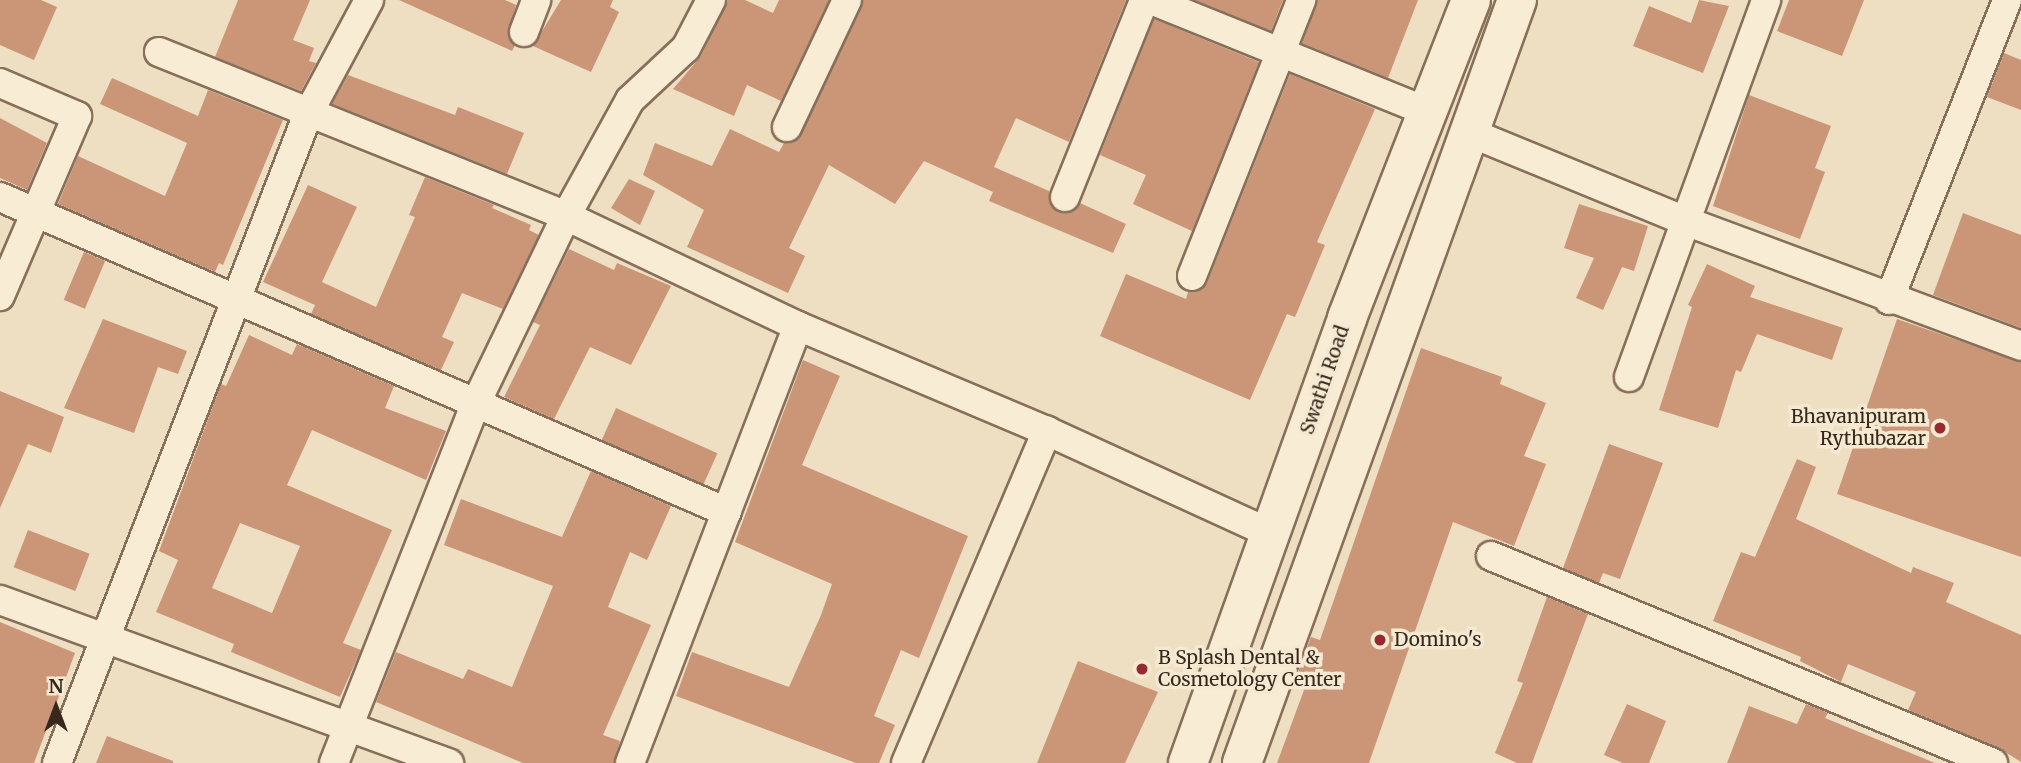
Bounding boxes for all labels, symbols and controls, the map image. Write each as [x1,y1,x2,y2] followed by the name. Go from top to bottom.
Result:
[1296,323,1354,437] street label: Swathi Road
[1791,406,1926,450] place label: Bhavanipuram Rythubazar
[1932,420,1948,436] marker: Bhavanipuram Rythubazar
[1394,629,1481,651] place label: Domino's
[1372,632,1388,648] marker: Domino's
[1158,647,1342,691] place label: B Splash Dental & Cosmetology Center
[1132,659,1152,679] marker: B Splash Dental & Cosmetology Center
[21,672,91,742] north arrow
[48,674,64,698] text: N

